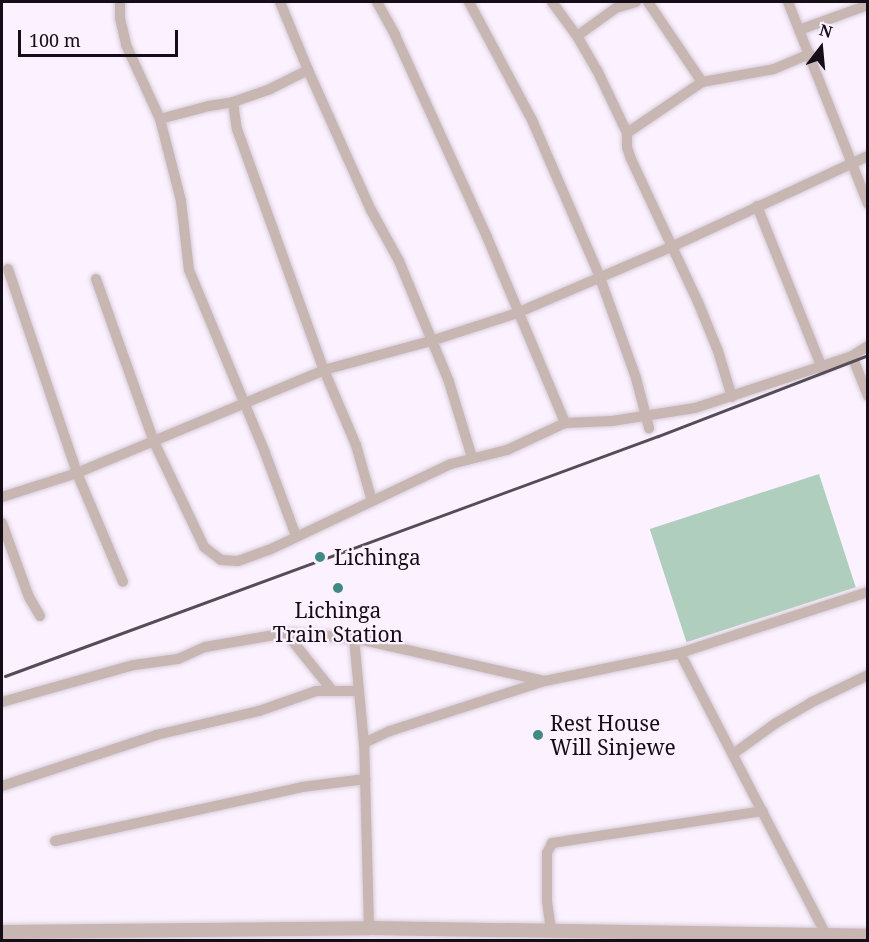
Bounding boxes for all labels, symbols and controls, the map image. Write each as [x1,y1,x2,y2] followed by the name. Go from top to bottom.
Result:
[21,18,182,56] scale bar
[791,18,851,78] north arrow
[817,18,835,43] text: N
[29,28,81,52] text: 100 m
[334,544,421,570] place label: Lichinga
[311,548,329,566] marker: Lichinga
[331,581,345,595] marker: Lichinga Train Station
[273,597,403,647] place label: Lichinga Train Station
[550,710,676,760] place label: Rest House Will Sinjewe
[531,728,545,742] marker: Rest House Will Sinjewe

